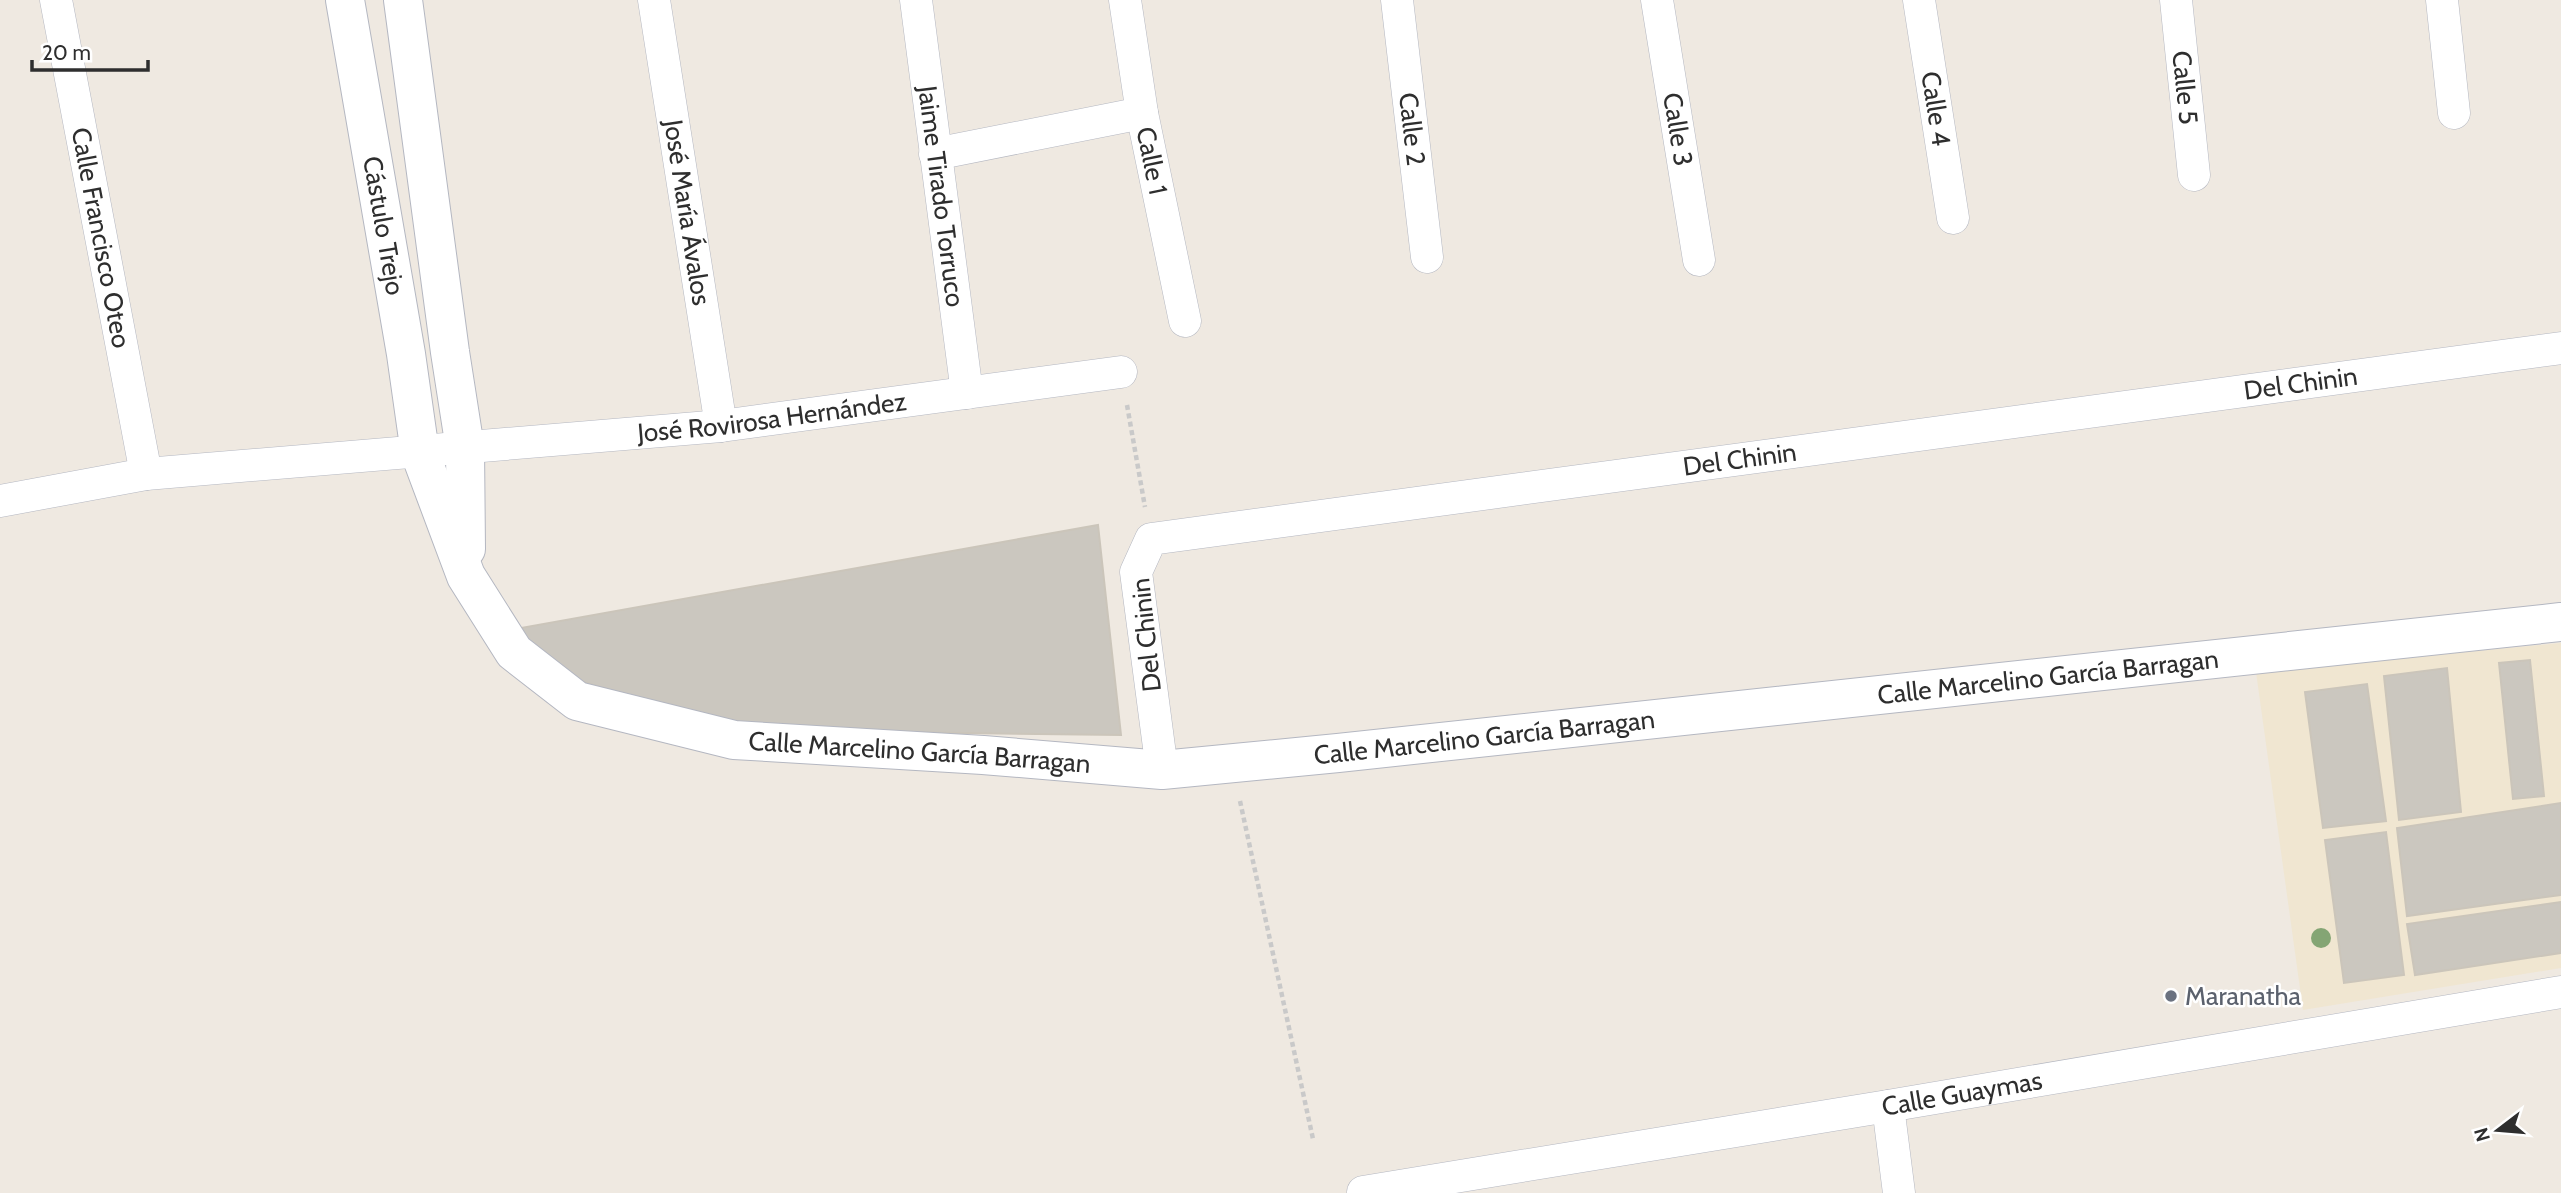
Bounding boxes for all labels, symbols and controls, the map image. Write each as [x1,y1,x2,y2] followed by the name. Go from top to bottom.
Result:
[32,28,147,72] scale bar
[42,40,91,65] text: 20 m
[2165,49,2205,126] street label: Calle 5
[1914,69,1958,148] street label: Calle 4
[911,83,972,309] street label: Jaime Tirado Torruco
[1656,90,1700,168] street label: Calle 3
[1392,91,1432,167] street label: Calle 2
[657,116,718,308] street label: José María Ávalos
[1129,124,1174,197] street label: Calle 1
[65,125,138,351] street label: Calle Francisco Oteo
[356,154,412,298] street label: Cástulo Trejo
[2242,360,2359,407] street label: Del Chinin
[635,385,908,449] street label: José Rovirosa Hernández
[1681,436,1798,483] street label: Del Chinin
[1124,577,1168,693] street label: Del Chinin
[1876,643,2220,711] street label: Calle Marcelino García Barragan
[1312,703,1656,771] street label: Calle Marcelino García Barragan
[748,725,1092,780] street label: Calle Marcelino García Barragan
[2185,980,2302,1012] place label: Maranatha
[2163,988,2179,1004] marker: Maranatha
[1879,1064,2045,1123] street label: Calle Guaymas
[2463,1095,2533,1165] north arrow
[2469,1125,2495,1144] text: N

